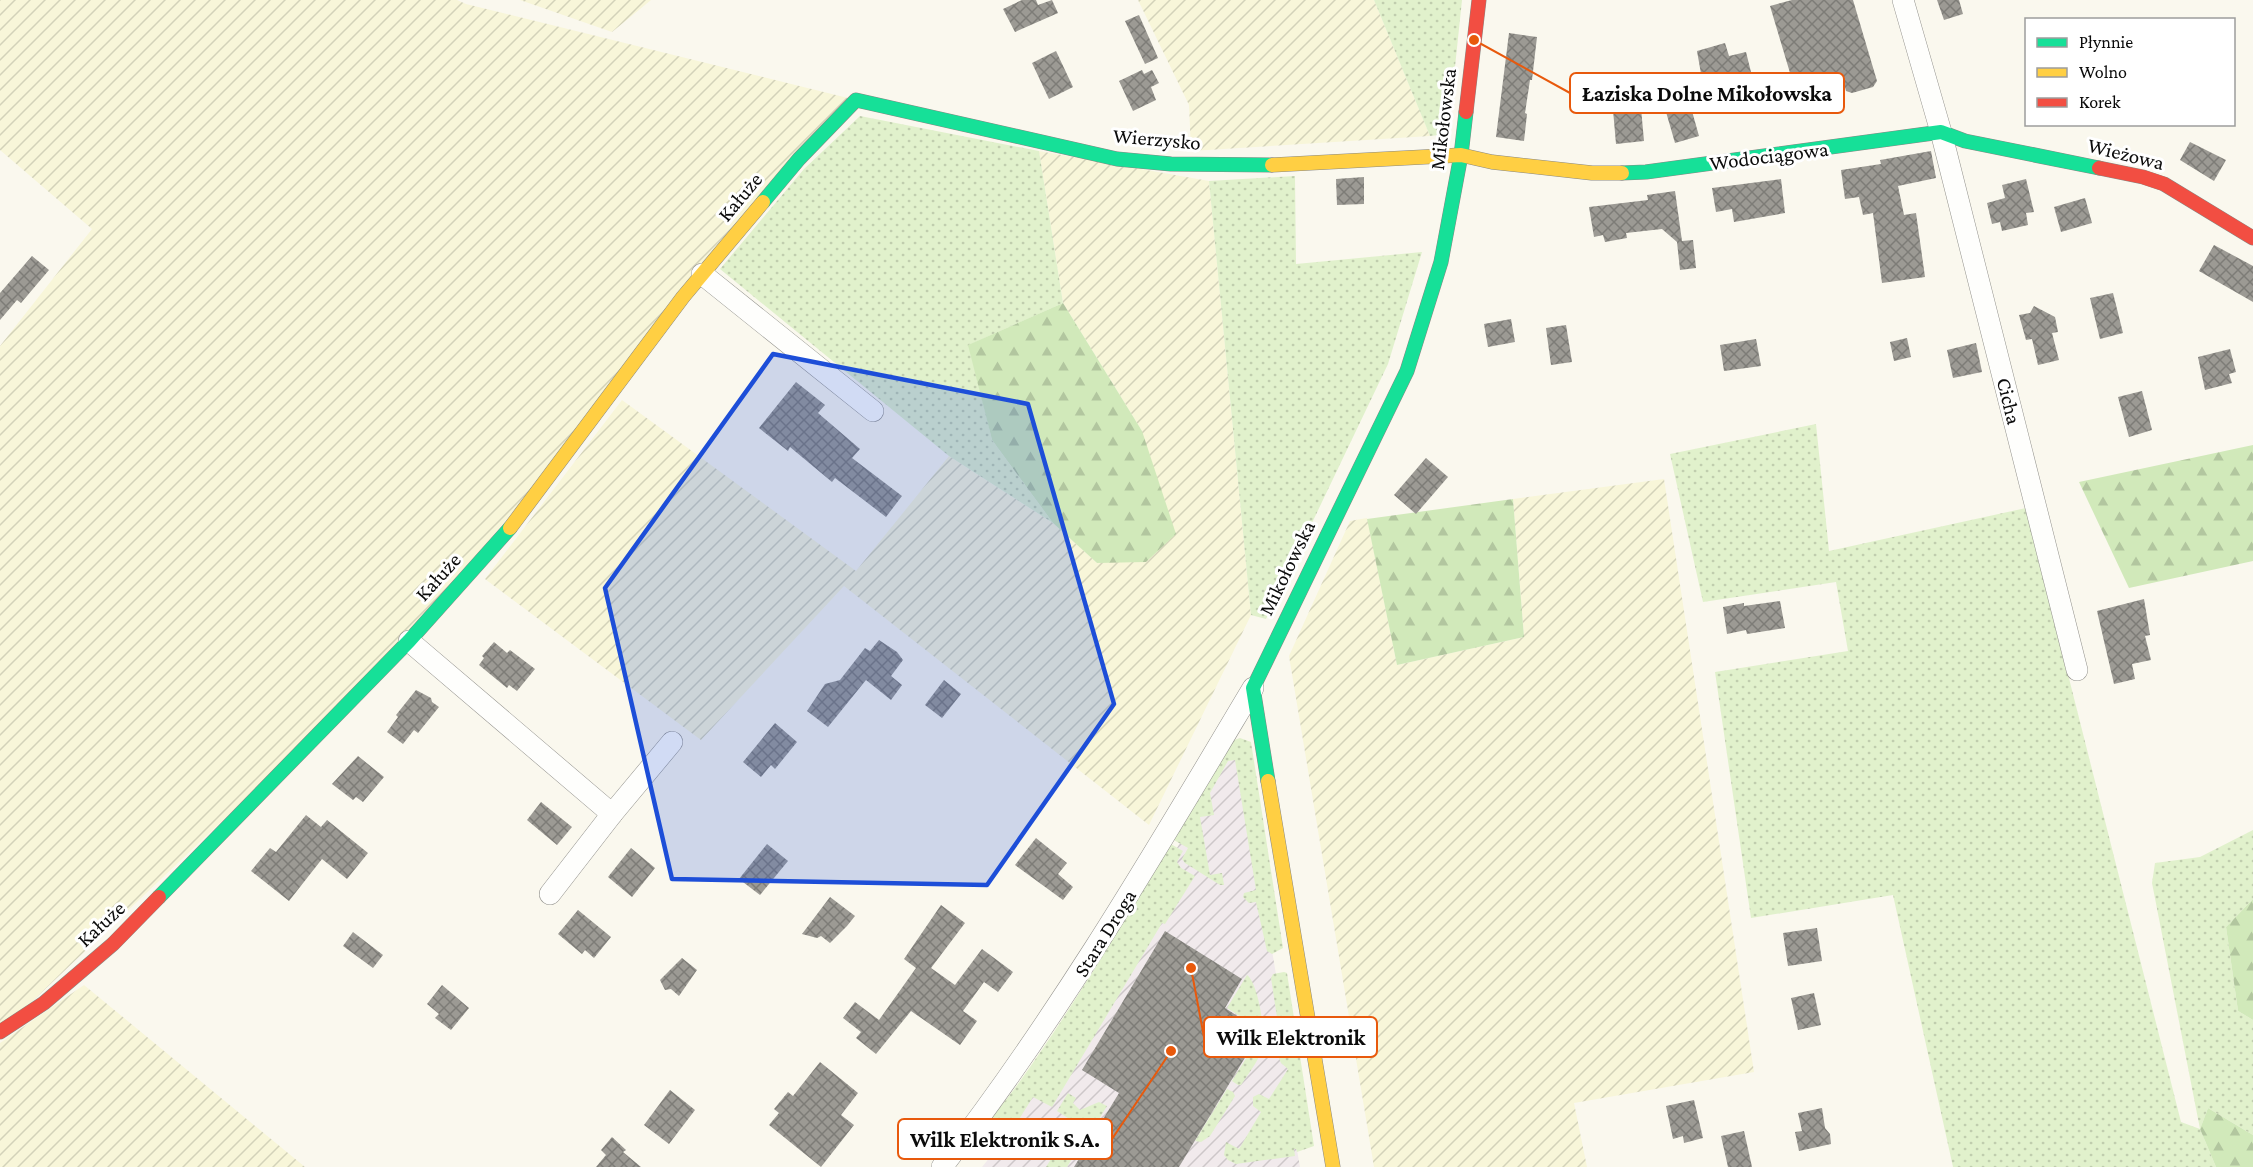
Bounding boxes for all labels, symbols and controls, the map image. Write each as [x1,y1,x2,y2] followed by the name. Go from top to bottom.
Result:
[2025,18,2235,126] legend
[2079,32,2133,52] text: Płynnie
[2079,62,2127,82] text: Wolno
[1425,66,1461,171] street label: Mikołowska
[1570,73,1844,113] callout: Łaziska Dolne Mikołowska
[1582,81,1832,106] text: Łaziska Dolne Mikołowska
[2079,92,2121,112] text: Korek
[1112,123,1202,155] street label: Wierzysko
[2085,133,2167,175] street label: Wieżowa
[1708,137,1830,175] street label: Wodociągowa
[713,168,767,226] street label: Kałuże
[1992,375,2026,427] street label: Cicha
[1254,517,1320,619] street label: Mikołowska
[410,548,466,606] street label: Kałuże
[1069,885,1141,981] street label: Stara Droga
[72,896,130,952] street label: Kałuże
[1204,1017,1377,1057] callout: Wilk Elektronik
[1215,1025,1367,1050] text: Wilk Elektronik
[898,1119,1112,1159] callout: Wilk Elektronik S.A.
[909,1127,1100,1152] text: Wilk Elektronik S.A.

